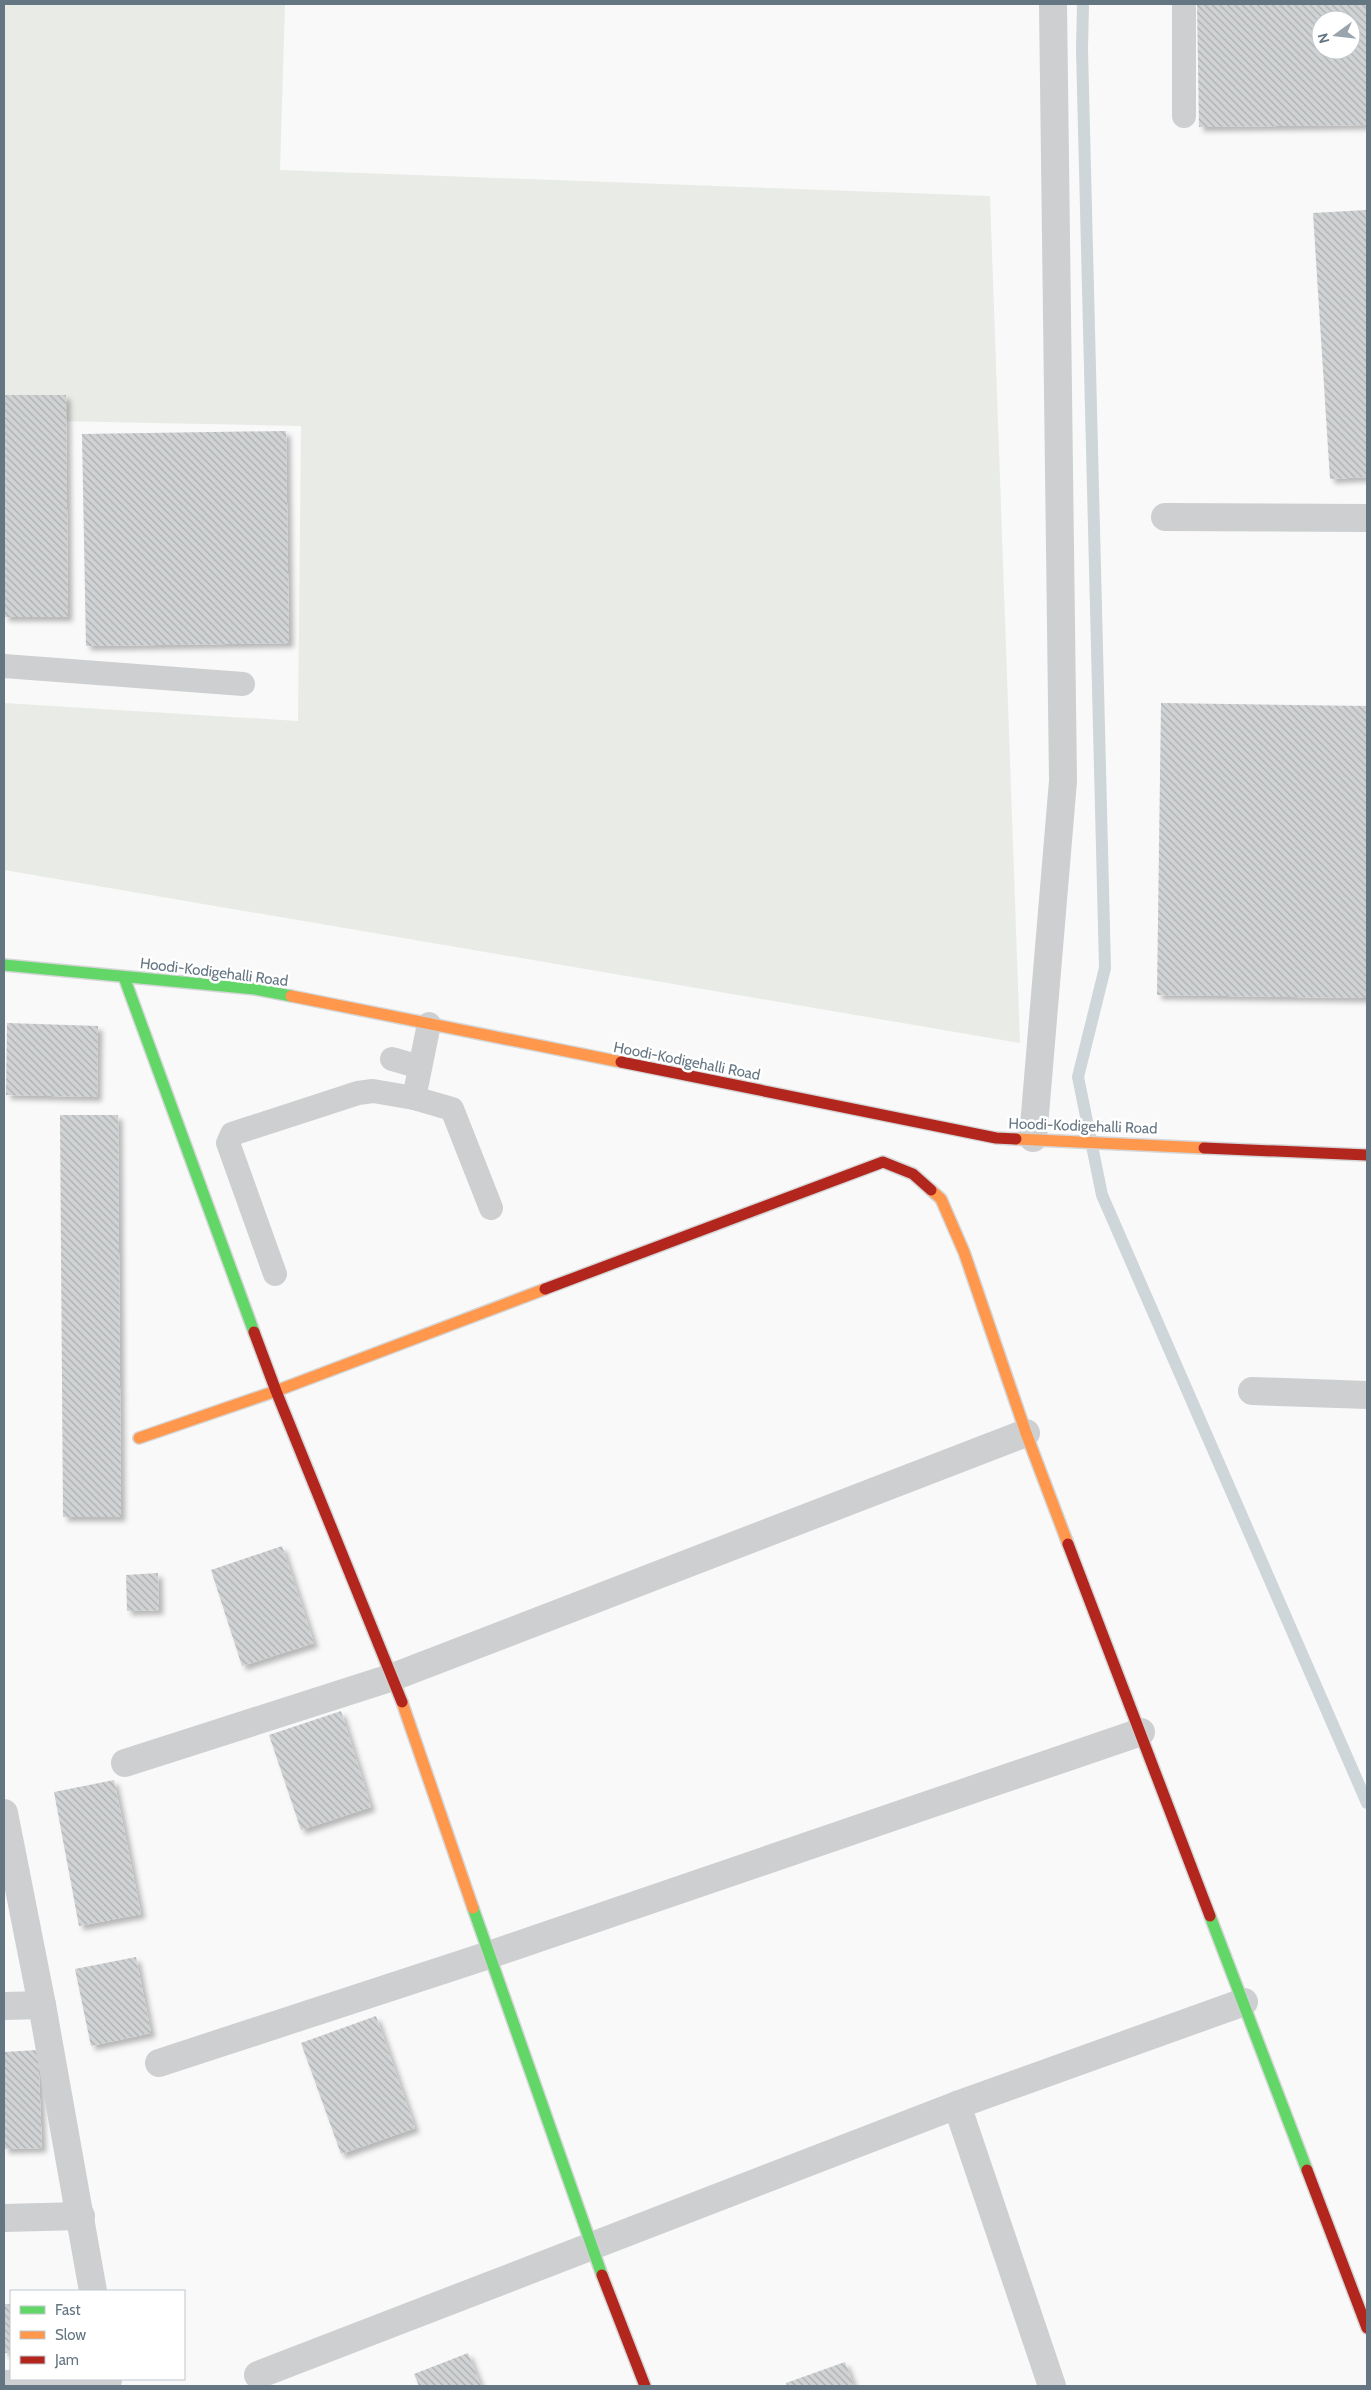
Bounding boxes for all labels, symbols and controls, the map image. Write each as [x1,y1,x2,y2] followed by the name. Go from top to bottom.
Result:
[1311,10,1361,60] north arrow
[1313,31,1333,45] text: N
[139,954,289,990] street label: Hoodi-Kodigehalli Road
[612,1038,762,1084] street label: Hoodi-Kodigehalli Road
[1008,1114,1158,1138] street label: Hoodi-Kodigehalli Road
[10,2290,185,2380] legend
[55,2301,80,2319] text: Fast
[55,2326,86,2344] text: Slow
[54,2351,79,2369] text: Jam

